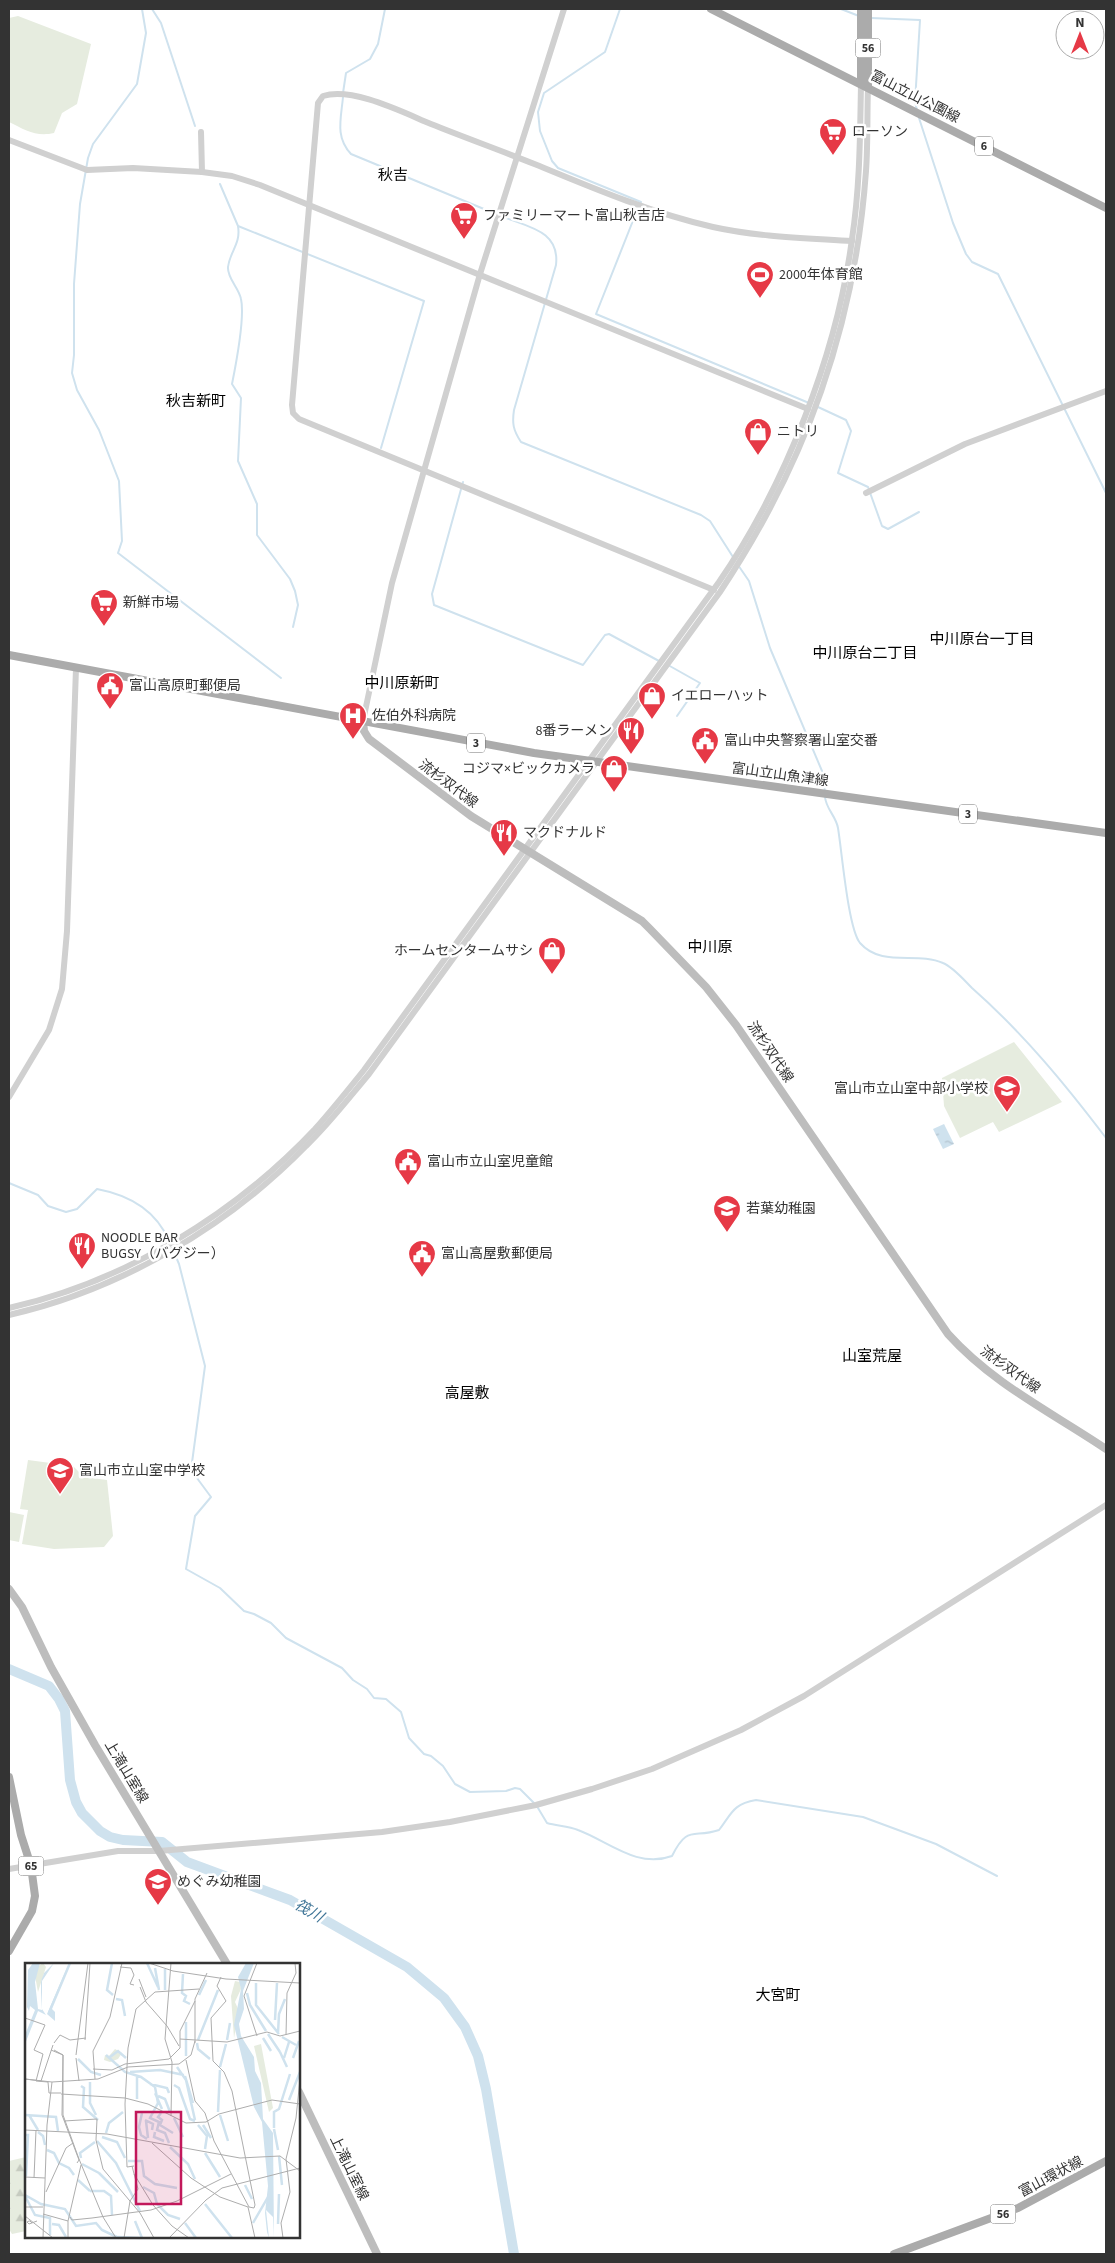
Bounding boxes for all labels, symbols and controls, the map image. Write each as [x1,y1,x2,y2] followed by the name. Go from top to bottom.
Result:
[1055,10,1105,60] north arrow
[1075,13,1085,33] text: N
[856,38,880,58] road number: 56
[867,66,963,128] street label: 富山立山公園線
[818,117,848,156] supermarket icon: ローソン
[852,122,908,142] place label: ローソン
[975,136,993,156] road number: 6
[378,165,408,186] district label: 秋吉
[449,201,479,240] supermarket icon: ファミリーマート富山秋吉店
[483,206,665,226] place label: ファミリーマート富山秋吉店
[745,260,775,299] sports icon: 2000年体育館
[779,265,863,285] place label: 2000年体育館
[166,391,226,412] district label: 秋吉新町
[743,417,773,456] shop icon: ニトリ
[777,422,819,442] place label: ニトリ
[89,588,119,627] supermarket icon: 新鮮市場
[123,593,179,613] place label: 新鮮市場
[929,629,1035,650] district label: 中川原台一丁目
[812,643,918,664] district label: 中川原台二丁目
[95,671,125,710] public building icon: 富山高原町郵便局
[364,673,440,694] district label: 中川原新町
[129,676,241,696] place label: 富山高原町郵便局
[637,681,667,720] shop icon: イエローハット
[671,686,769,706] place label: イエローハット
[338,701,368,740] hospital icon: 佐伯外科病院
[372,706,456,726] place label: 佐伯外科病院
[616,716,646,755] restaurant icon: 8番ラーメン
[536,721,612,741] place label: 8番ラーメン
[690,726,720,765] public building icon: 富山中央警察署山室交番
[724,731,878,751] place label: 富山中央警察署山室交番
[467,734,485,752] road number: 3
[599,754,629,793] shop icon: コジマ×ビックカメラ
[414,755,482,813] street label: 流杉双代線
[730,758,830,792] street label: 富山立山魚津線
[462,759,595,779] place label: コジマ×ビックカメラ
[959,804,977,824] road number: 3
[489,818,519,857] restaurant icon: マクドナルド
[523,823,607,843] place label: マクドナルド
[537,936,567,975] shop icon: ホームセンタームサシ
[687,937,733,958] district label: 中川原
[394,941,533,961] place label: ホームセンタームサシ
[742,1017,798,1087] street label: 流杉双代線
[992,1074,1022,1113] school or university icon: 富山市立山室中部小学校
[834,1079,988,1099] place label: 富山市立山室中部小学校
[393,1147,423,1186] public building icon: 富山市立山室児童館
[427,1152,553,1172] place label: 富山市立山室児童館
[712,1194,742,1233] school or university icon: 若葉幼稚園
[746,1199,816,1219] place label: 若葉幼稚園
[101,1228,225,1264] place label: NOODLE BAR BUGSY（バグジー）
[67,1231,97,1270] restaurant icon: NOODLE BAR BUGSY（バグジー）
[407,1239,437,1278] public building icon: 富山高屋敷郵便局
[441,1244,553,1264] place label: 富山高屋敷郵便局
[976,1341,1044,1399] street label: 流杉双代線
[842,1346,902,1367] district label: 山室荒屋
[444,1383,490,1404] district label: 高屋敷
[45,1456,75,1495] school or university icon: 富山市立山室中学校
[79,1461,205,1481] place label: 富山市立山室中学校
[99,1737,153,1807] street label: 上滝山室線
[18,1856,44,1875] road number: 65
[143,1867,173,1906] school or university icon: めぐみ幼稚園
[177,1872,261,1892] place label: めぐみ幼稚園
[291,1894,329,1929] water label: 筏川
[25,1963,300,2238] inset map
[755,1985,801,2006] district label: 大宮町
[325,2132,373,2204] street label: 上滝山室線
[1015,2152,1087,2202] street label: 富山環状線
[990,2204,1016,2224] road number: 56

